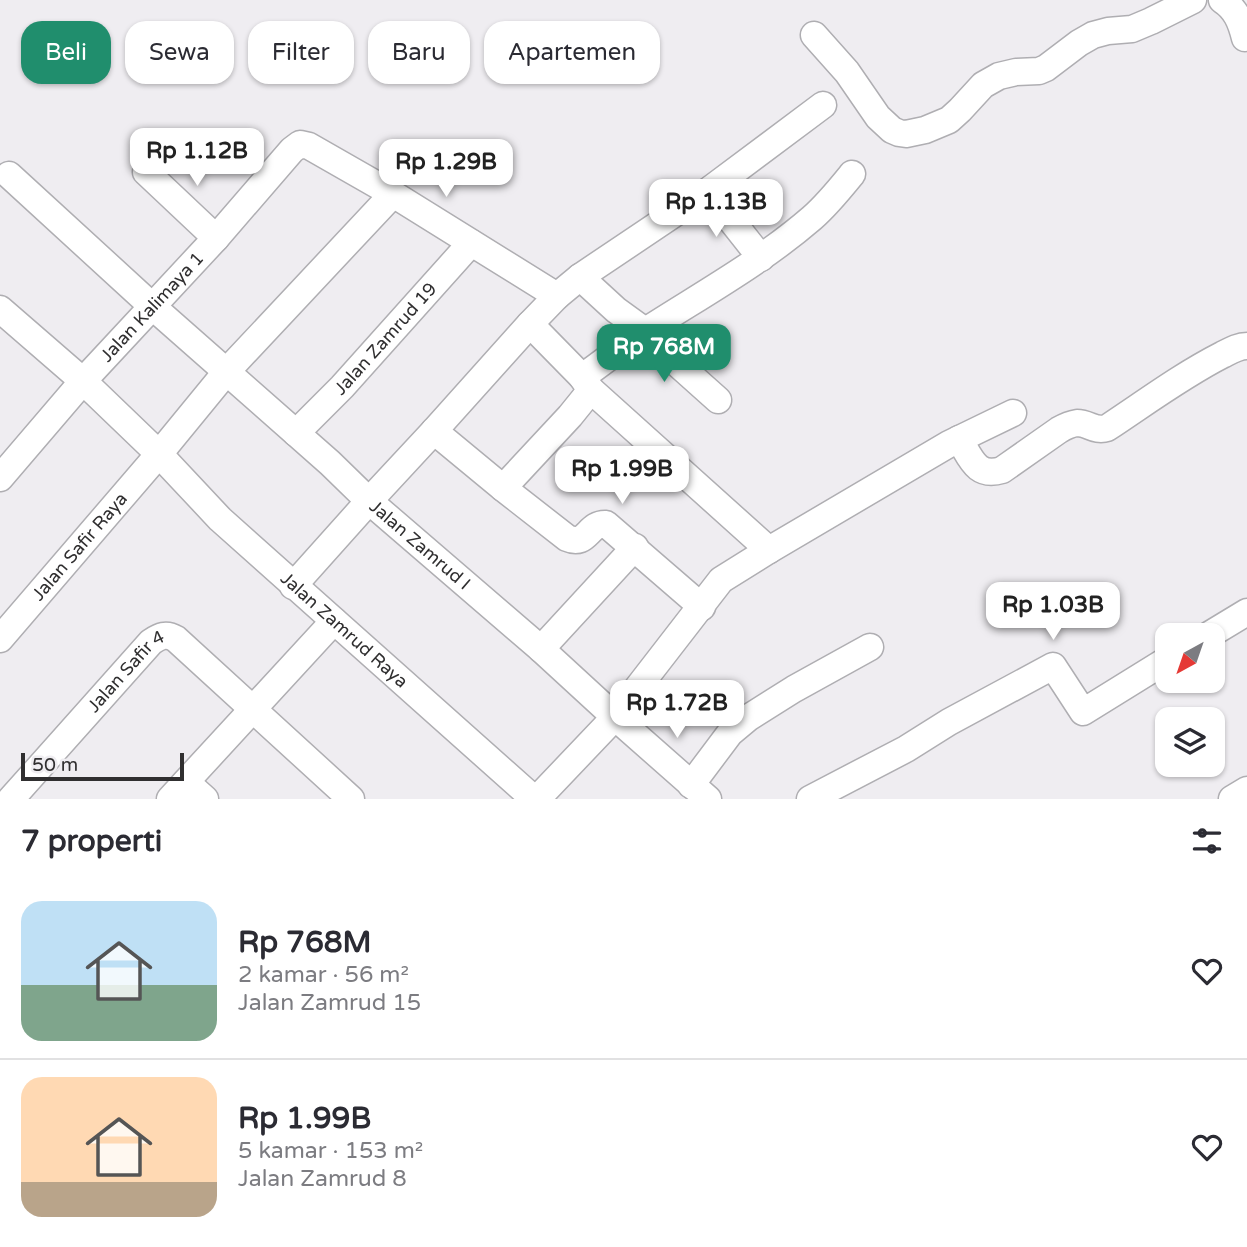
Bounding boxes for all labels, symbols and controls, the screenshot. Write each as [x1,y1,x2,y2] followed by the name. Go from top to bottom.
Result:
[21,21,111,84] chip: Beli
[125,21,234,84] chip: Sewa
[248,21,354,84] chip: Filter
[368,21,470,84] chip: Baru
[484,21,660,84] chip: Apartemen
[125,128,269,188] pin: Rp 1.12B
[146,137,248,165] text: Rp 1.12B
[374,140,518,199] pin: Rp 1.29B
[395,148,497,176] text: Rp 1.29B
[644,180,788,239] pin: Rp 1.13B
[665,188,767,216] text: Rp 1.13B
[96,247,208,366] street label: Jalan Kalimaya 1
[329,278,441,400] street label: Jalan Zamrud 19
[599,324,729,384] pin: Rp 768M
[613,333,715,361] text: Rp 768M
[550,447,694,506] pin: Rp 1.99B
[571,455,673,483] text: Rp 1.99B
[27,488,132,605] street label: Jalan Safir Raya
[365,495,475,594] street label: Jalan Zamrud I
[276,567,413,692] street label: Jalan Zamrud Raya
[981,582,1125,642] pin: Rp 1.03B
[1002,591,1104,619] text: Rp 1.03B
[1155,623,1225,693] north arrow
[1155,623,1225,777] map controls
[83,625,168,717] street label: Jalan Safir 4
[605,680,749,740] pin: Rp 1.72B
[626,689,728,717] text: Rp 1.72B
[1155,707,1225,777] button: layers
[21,750,184,782] scale bar
[32,754,78,776] text: 50 m
[1188,822,1226,860] icon: filters
[21,823,162,860] text: 7 properti
[238,924,372,961] text: Rp 768M
[77,929,161,1013] icon: home
[1188,952,1226,990] icon: heart
[238,961,409,989] text: 2 kamar · 56 m²
[238,989,421,1017] text: Jalan Zamrud 15
[238,1100,371,1137] text: Rp 1.99B
[77,1105,161,1189] icon: home
[1188,1128,1226,1166] icon: heart
[238,1137,423,1165] text: 5 kamar · 153 m²
[238,1165,407,1193] text: Jalan Zamrud 8

